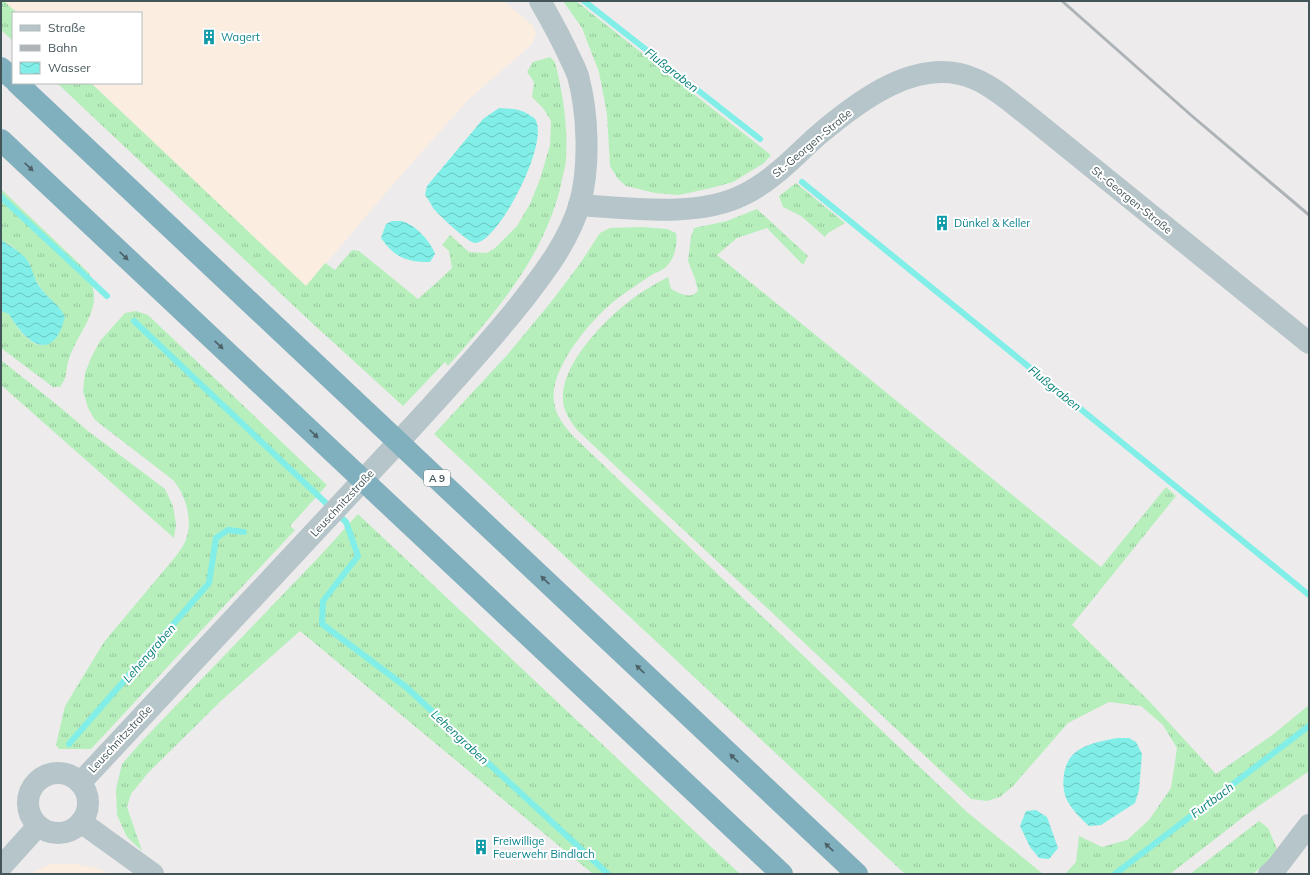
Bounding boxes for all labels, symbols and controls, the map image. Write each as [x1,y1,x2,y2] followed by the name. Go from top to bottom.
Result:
[12,12,142,84] legend
[48,20,85,35] text: Straße
[200,28,218,46] building icon: Wagert
[221,30,260,44] place label: Wagert
[48,40,77,55] text: Bahn
[642,45,702,95] water label: Flußgraben
[48,60,91,75] text: Wasser
[769,106,855,180] street label: St.-Georgen-Straße
[24,162,34,172] one-way arrow
[1089,163,1175,237] street label: St.-Georgen-Straße
[933,214,951,232] building icon: Dünkel & Keller
[954,216,1030,230] place label: Dünkel & Keller
[119,251,129,261] one-way arrow
[214,340,224,350] one-way arrow
[1026,362,1084,414] water label: Flußgraben
[309,429,318,438] one-way arrow
[307,466,377,540] street label: Leuschnitzstraße
[424,470,450,486] road number: A 9
[540,575,550,584] one-way arrow
[119,620,179,686] water label: Lehengraben
[635,665,644,674] one-way arrow
[85,702,155,776] street label: Leuschnitzstraße
[428,707,492,767] water label: Lehengraben
[729,753,739,763] one-way arrow
[1188,779,1236,821] water label: Furtbach
[493,834,595,861] place label: Freiwillige Feuerwehr Bindlach
[472,838,490,856] building icon: Freiwillige Feuerwehr Bindlach
[824,842,834,852] one-way arrow

